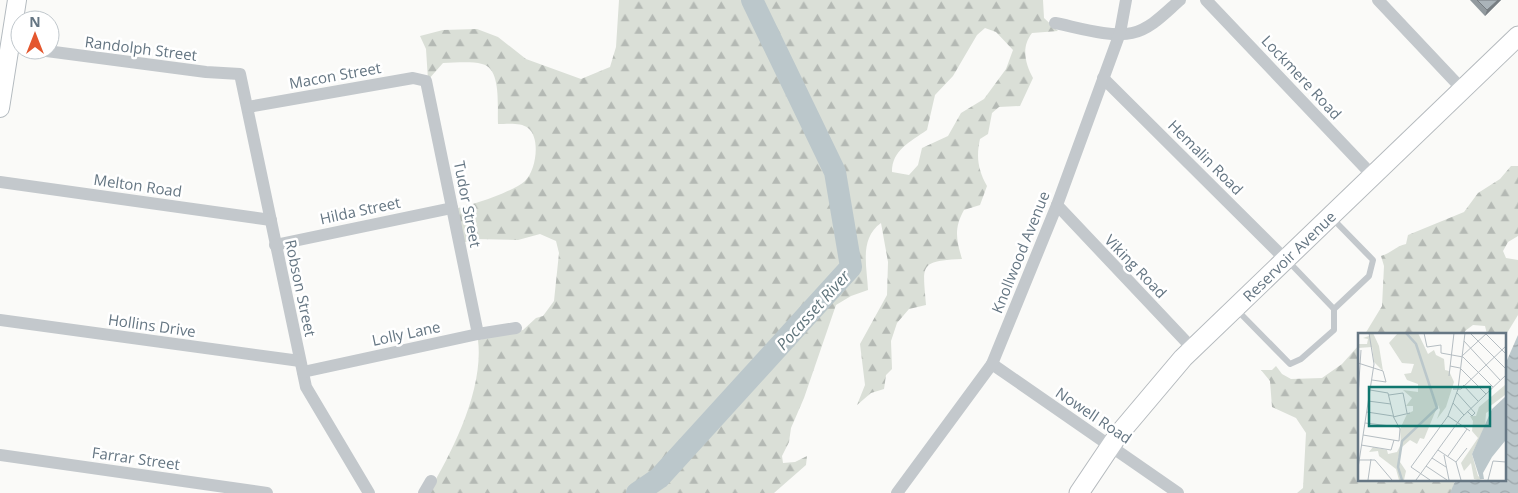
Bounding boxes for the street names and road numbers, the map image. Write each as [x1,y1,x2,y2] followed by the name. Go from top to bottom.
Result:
[84,31,198,65] street label: Randolph Street
[1258,31,1346,123] street label: Lockmere Road
[287,57,383,93] street label: Macon Street
[1164,115,1248,199] street label: Hemalin Road
[450,159,486,249] street label: Tudor Street
[93,169,183,201] street label: Melton Road
[986,188,1054,316] street label: Knollwood Avenue
[318,192,402,228] street label: Hilda Street
[1238,206,1340,306] street label: Reservoir Avenue
[1101,230,1171,302] street label: Viking Road
[281,238,321,338] street label: Robson Street
[107,309,197,341] street label: Hollins Drive
[370,316,442,350] street label: Lolly Lane
[1052,382,1136,448] street label: Nowell Road
[91,442,181,474] street label: Farrar Street

